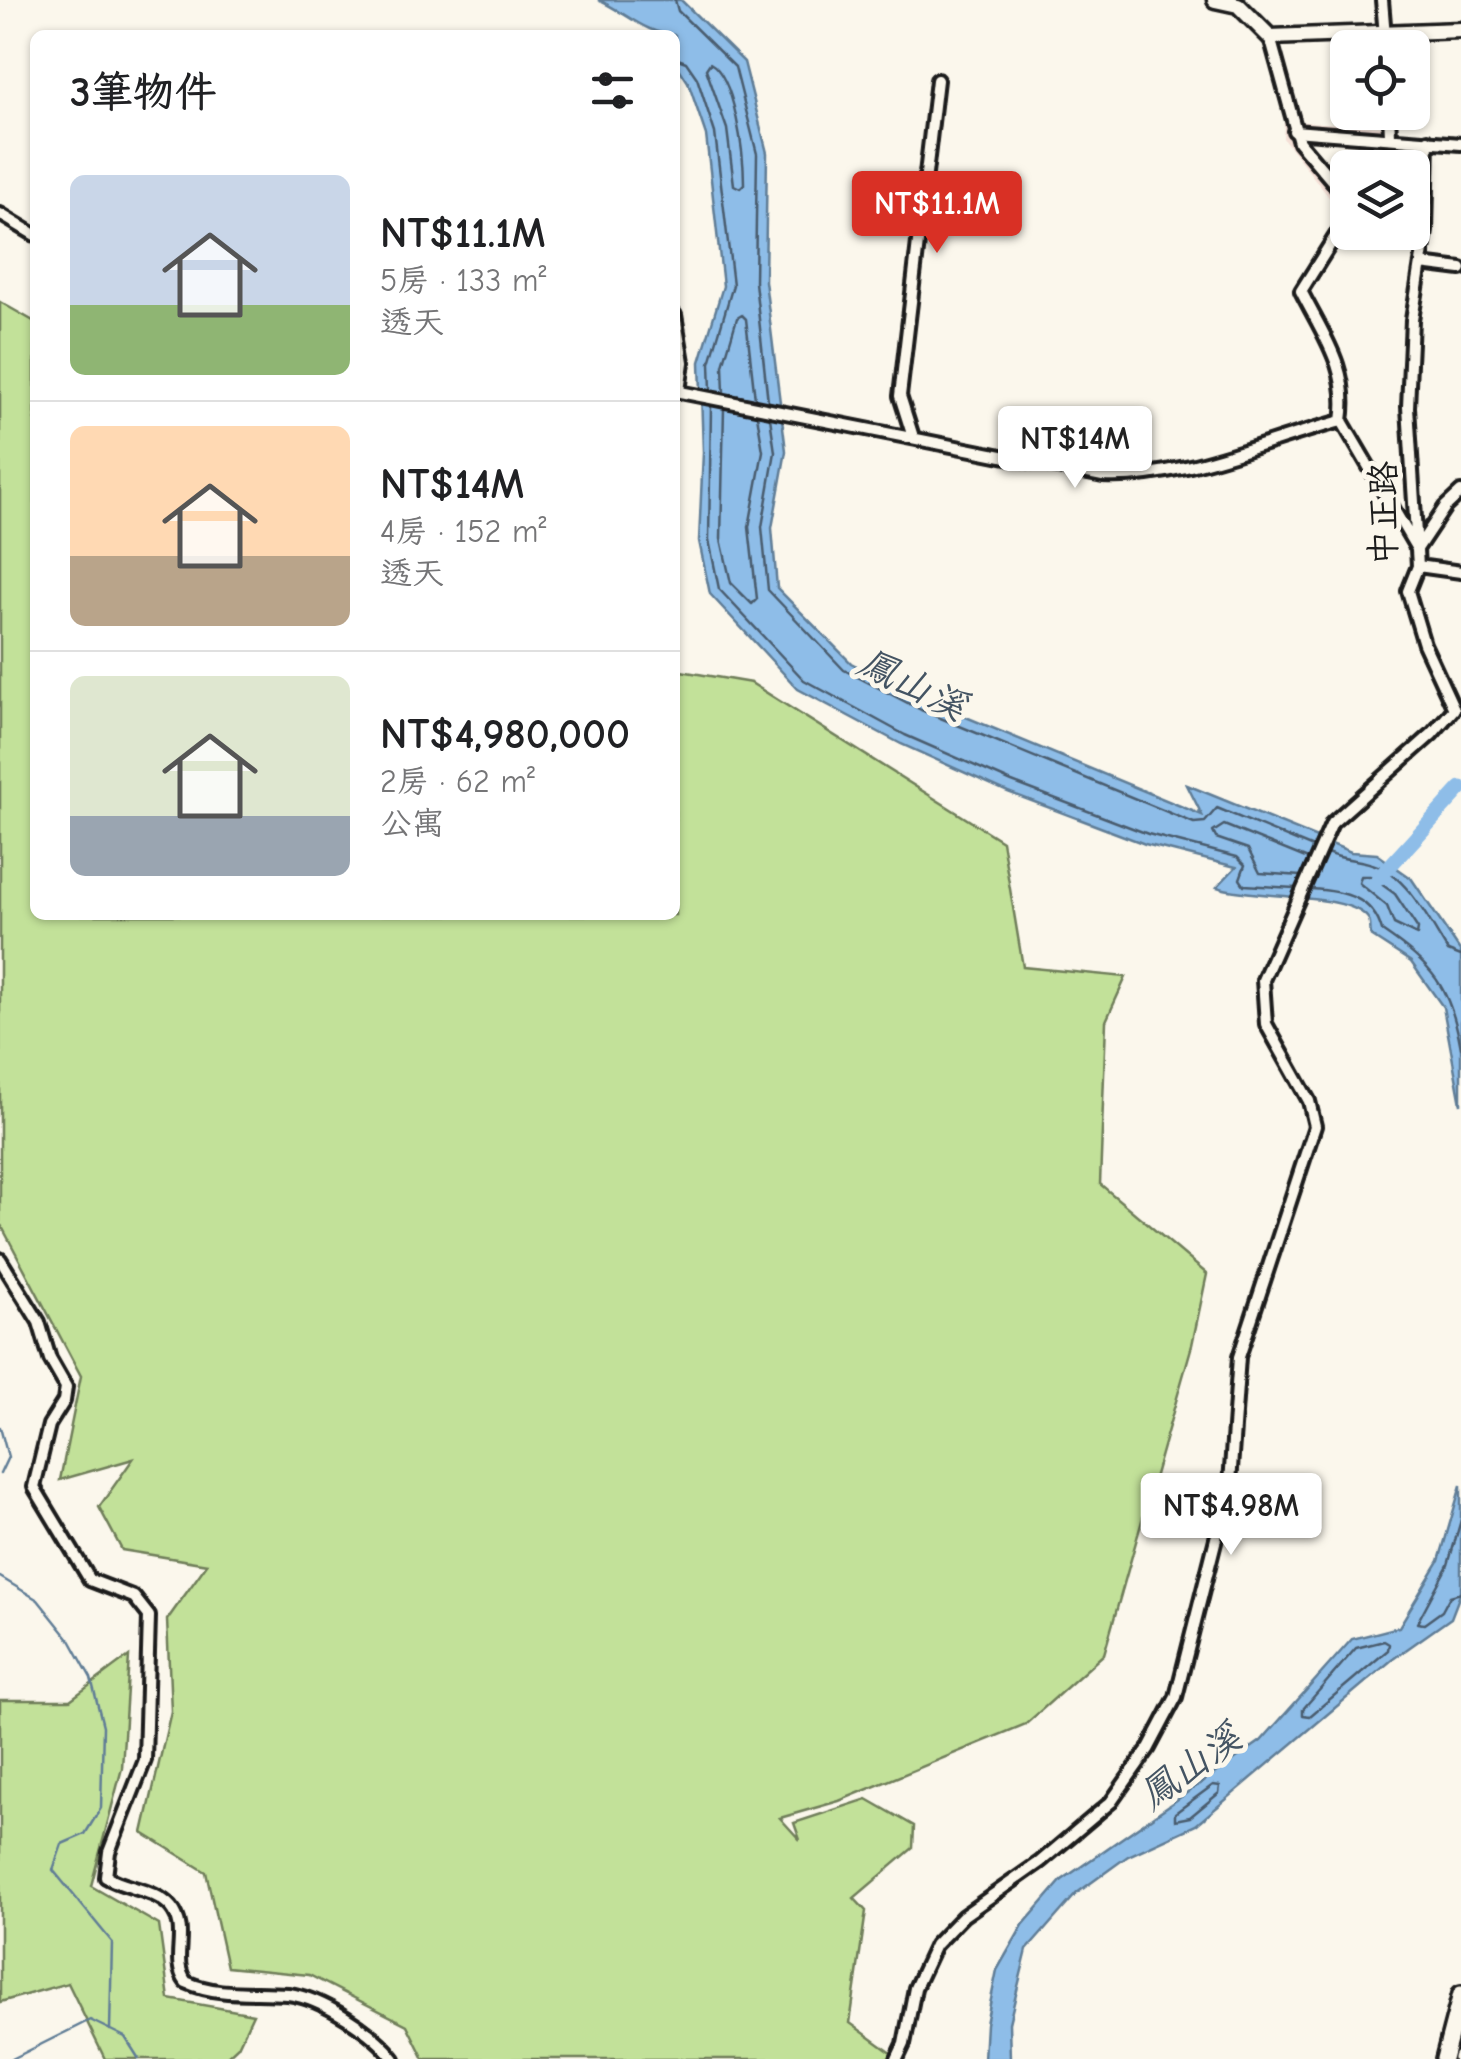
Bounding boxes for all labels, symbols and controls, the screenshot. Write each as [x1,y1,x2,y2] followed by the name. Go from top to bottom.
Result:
[1330,30,1430,250] map controls
[1330,30,1430,130] button: locate
[585,63,640,118] icon: filters
[70,68,217,117] text: 3筆物件
[1330,150,1430,250] button: layers
[834,171,1040,256] pin: NT$11.1M
[874,185,1000,222] text: NT$11.1M
[380,209,546,258] text: NT$11.1M
[150,215,270,335] icon: home
[380,262,547,299] text: 5房 · 133 m²
[380,304,444,341] text: 透天
[994,406,1156,491] pin: NT$14M
[1020,420,1130,457] text: NT$14M
[380,460,524,509] text: NT$14M
[1363,460,1404,566] street label: 中正路
[150,466,270,586] icon: home
[380,513,546,550] text: 4房 · 152 m²
[380,555,444,592] text: 透天
[851,640,975,731] water label: 鳳山溪
[380,710,630,759] text: NT$4,980,000
[150,716,270,836] icon: home
[380,763,535,800] text: 2房 · 62 m²
[380,805,444,842] text: 公寓
[1128,1473,1334,1558] pin: NT$4.98M
[1163,1487,1299,1524] text: NT$4.98M
[1131,1714,1251,1819] water label: 鳳山溪

